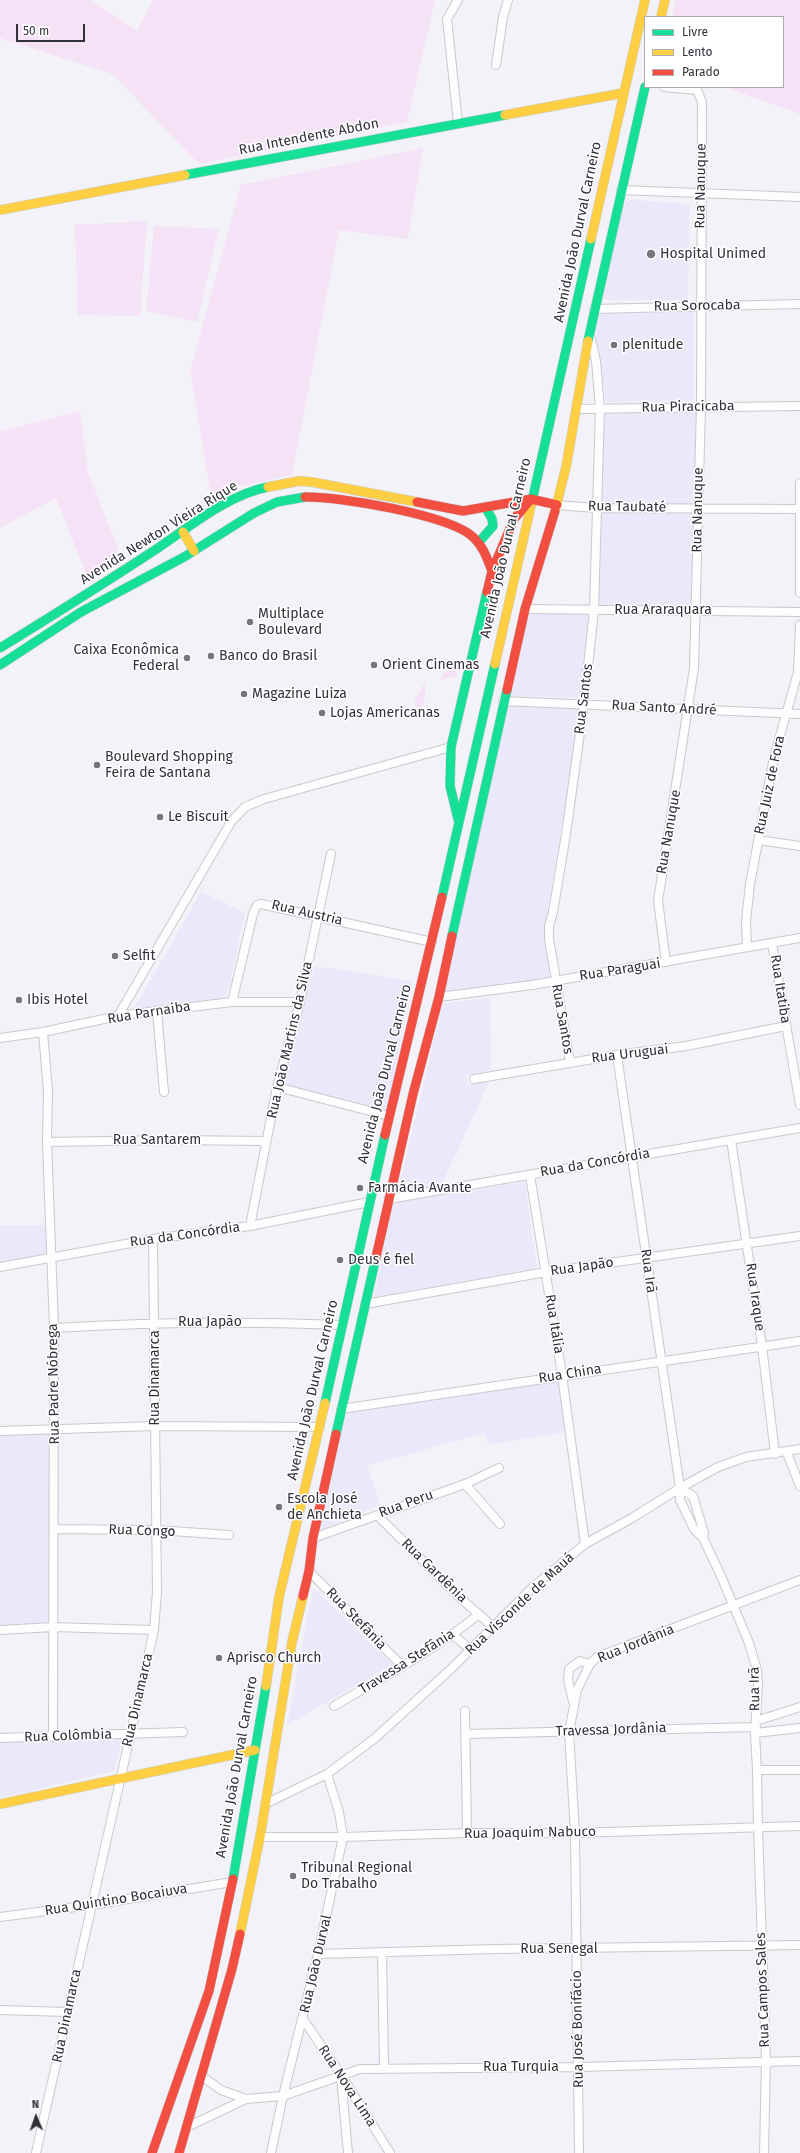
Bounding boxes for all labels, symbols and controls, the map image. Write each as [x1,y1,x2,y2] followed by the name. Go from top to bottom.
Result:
[18,16,87,42] scale bar
[644,16,784,88] legend
[23,24,49,38] text: 50 m
[682,25,708,39] text: Livre
[682,45,712,59] text: Lento
[682,65,720,79] text: Parado
[237,115,381,159] street label: Rua Intendente Abdon
[551,140,605,324] street label: Avenida João Durval Carneiro
[692,143,710,229] street label: Rua Nanuque
[660,246,766,262] place label: Hospital Unimed
[645,248,657,260] marker: Hospital Unimed
[653,297,741,315] street label: Rua Sorocaba
[622,337,683,353] place label: plenitude
[609,340,619,350] marker: plenitude
[641,398,735,416] street label: Rua Piracicaba
[477,456,535,640] street label: Avenida João Durval Carneiro
[689,467,707,553] street label: Rua Nanuque
[77,477,241,589] street label: Avenida Newton Vieira Rique
[588,498,666,516] street label: Rua Taubaté
[614,602,712,618] street label: Rua Araraquara
[258,606,324,638] place label: Multiplace Boulevard
[245,617,255,627] marker: Multiplace Boulevard
[74,642,179,674] place label: Caixa Econômica Federal
[219,648,317,664] place label: Banco do Brasil
[206,651,216,661] marker: Banco do Brasil
[182,653,192,663] marker: Caixa Econômica Federal
[382,657,479,673] place label: Orient Cinemas
[369,660,379,670] marker: Orient Cinemas
[571,663,597,735] street label: Rua Santos
[252,686,347,702] place label: Magazine Luiza
[239,689,249,699] marker: Magazine Luiza
[611,697,717,719] street label: Rua Santo André
[330,705,440,721] place label: Lojas Americanas
[317,708,327,718] marker: Lojas Americanas
[751,734,789,836] street label: Rua Juiz de Fora
[105,749,233,782] place label: Boulevard Shopping Feira de Santana
[92,760,102,770] marker: Boulevard Shopping Feira de Santana
[653,788,685,876] street label: Rua Nanuque
[168,809,229,825] place label: Le Biscuit
[155,812,165,822] marker: Le Biscuit
[270,897,344,929] street label: Rua Austria
[123,948,155,964] place label: Selfit
[110,951,120,961] marker: Selfit
[766,953,794,1025] street label: Rua Itatiba
[578,955,662,985] street label: Rua Paraguai
[264,960,316,1120] street label: Rua João Martins da Silva
[355,983,415,1165] street label: Avenida João Durval Carneiro
[548,983,576,1055] street label: Rua Santos
[27,992,88,1008] place label: Ibis Hotel
[14,995,24,1005] marker: Ibis Hotel
[106,998,192,1028] street label: Rua Parnaiba
[590,1041,670,1067] street label: Rua Uruguai
[113,1132,201,1148] street label: Rua Santarem
[539,1145,651,1181] street label: Rua da Concórdia
[368,1180,472,1196] place label: Farmácia Avante
[355,1183,365,1193] marker: Farmácia Avante
[129,1219,241,1251] street label: Rua da Concórdia
[637,1248,659,1294] street label: Rua Irã
[348,1252,414,1268] place label: Deus é fiel
[549,1254,615,1280] street label: Rua Japão
[335,1255,345,1265] marker: Deus é fiel
[742,1262,768,1332] street label: Rua Iraque
[541,1293,567,1355] street label: Rua Itália
[284,1298,342,1482] street label: Avenida João Durval Carneiro
[178,1314,242,1330] street label: Rua Japão
[45,1323,63,1445] street label: Rua Padre Nóbrega
[147,1330,163,1426] street label: Rua Dinamarca
[537,1361,603,1387] street label: Rua China
[376,1486,436,1522] street label: Rua Peru
[287,1491,362,1524] place label: Escola José de Anchieta
[274,1502,284,1512] marker: Escola José de Anchieta
[108,1521,176,1541] street label: Rua Congo
[398,1535,470,1607] street label: Rua Gardênia
[462,1549,578,1659] street label: Rua Visconde de Mauá
[322,1584,390,1654] street label: Rua Stefânia
[595,1621,677,1667] street label: Rua Jordânia
[356,1626,458,1698] street label: Travessa Stefânia
[227,1650,321,1666] place label: Aprisco Church
[119,1652,157,1748] street label: Rua Dinamarca
[214,1653,224,1663] marker: Aprisco Church
[746,1667,764,1711] street label: Rua Irã
[213,1675,261,1859] street label: Avenida João Durval Carneiro
[555,1720,667,1740] street label: Travessa Jordânia
[24,1726,112,1746] street label: Rua Colômbia
[464,1823,596,1843] street label: Rua Joaquim Nabuco
[301,1860,412,1892] place label: Tribunal Regional Do Trabalho
[288,1871,298,1881] marker: Tribunal Regional Do Trabalho
[43,1880,189,1920] street label: Rua Quintino Bocaiuva
[297,1913,335,2015] street label: Rua João Durval
[753,1932,773,2048] street label: Rua Campos Sales
[520,1941,598,1957] street label: Rua Senegal
[49,1968,85,2064] street label: Rua Dinamarca
[569,1970,587,2088] street label: Rua José Bonifácio
[314,2042,380,2130] street label: Rua Nova Lima
[483,2059,559,2075] street label: Rua Turquia
[16,2097,56,2137] north arrow
[32,2098,39,2111] text: N

